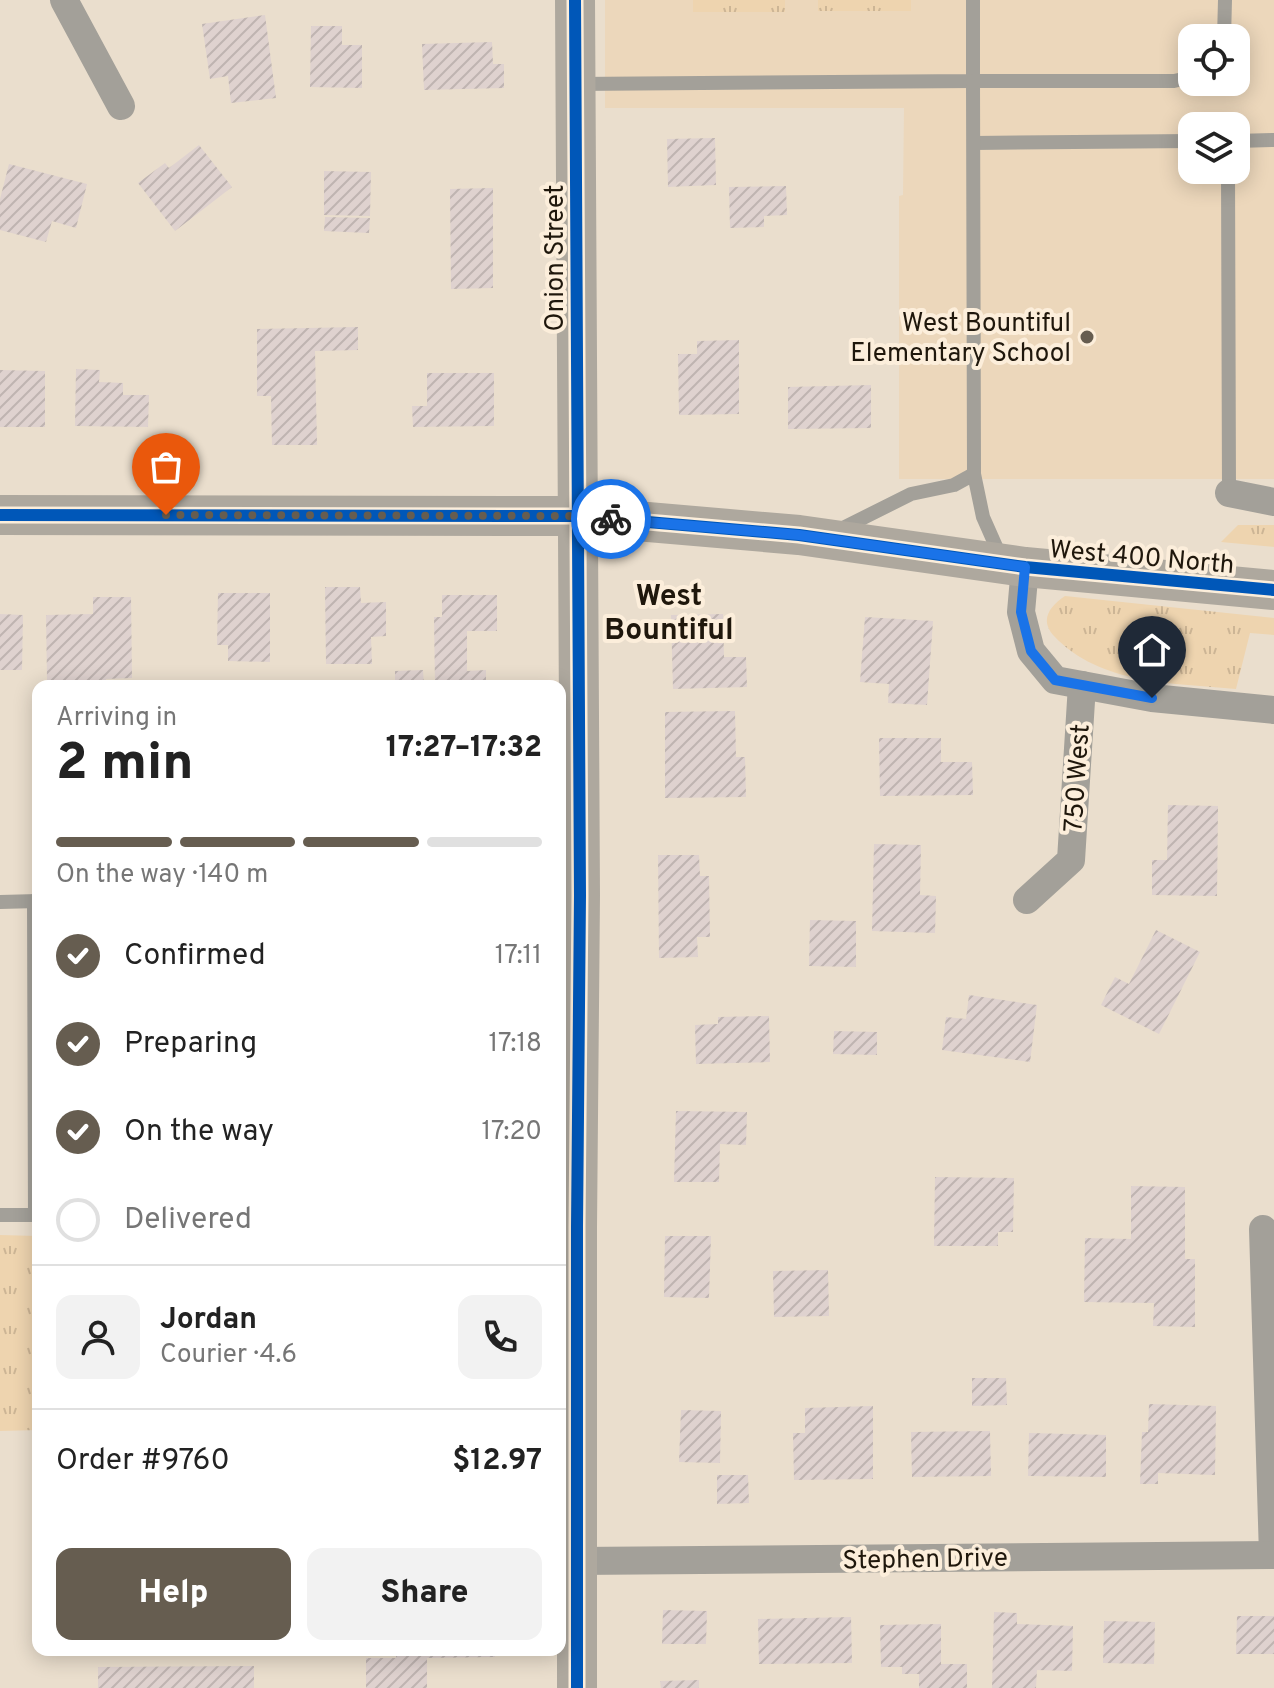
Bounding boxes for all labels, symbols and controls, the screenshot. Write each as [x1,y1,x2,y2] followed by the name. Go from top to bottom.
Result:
[1178,24,1250,184] map controls
[1178,24,1250,96] button: locate
[1178,112,1250,184] button: layers
[540,184,573,332] street label: Onion Street
[850,308,1071,371] place label: West Bountiful Elementary School
[1078,328,1096,346] marker: West Bountiful Elementary School
[132,433,200,515] pin
[144,445,188,489] icon: bag
[571,479,651,559] courier
[589,497,633,541] icon: bike
[1048,534,1236,583] street label: West 400 North
[604,579,734,650] district label: West Bountiful
[1118,616,1186,698] pin
[1130,628,1174,672] icon: home
[56,702,177,735] text: Arriving in
[1058,723,1099,834] street label: 750 West
[386,730,542,767] text: 17:27–17:32
[56,732,194,798] text: 2 min
[56,859,268,892] text: On the way · 140 m
[56,934,100,978] icon: check
[124,938,266,975] text: Confirmed
[495,940,542,973] text: 17:11
[56,1022,100,1066] icon: check
[124,1026,257,1063] text: Preparing
[488,1028,542,1061] text: 17:18
[56,1110,100,1154] icon: check
[124,1114,274,1151] text: On the way
[481,1116,542,1149] text: 17:20
[124,1202,252,1239] text: Delivered
[56,1295,140,1379] button: person
[458,1295,542,1379] button: phone
[160,1302,257,1339] text: Jordan
[160,1339,297,1372] text: Courier · 4.6
[56,1443,230,1480] text: Order #9760
[452,1443,542,1480] text: $12.97
[842,1543,1008,1578] street label: Stephen Drive
[56,1548,291,1640] button: Help
[307,1548,542,1640] button: Share

